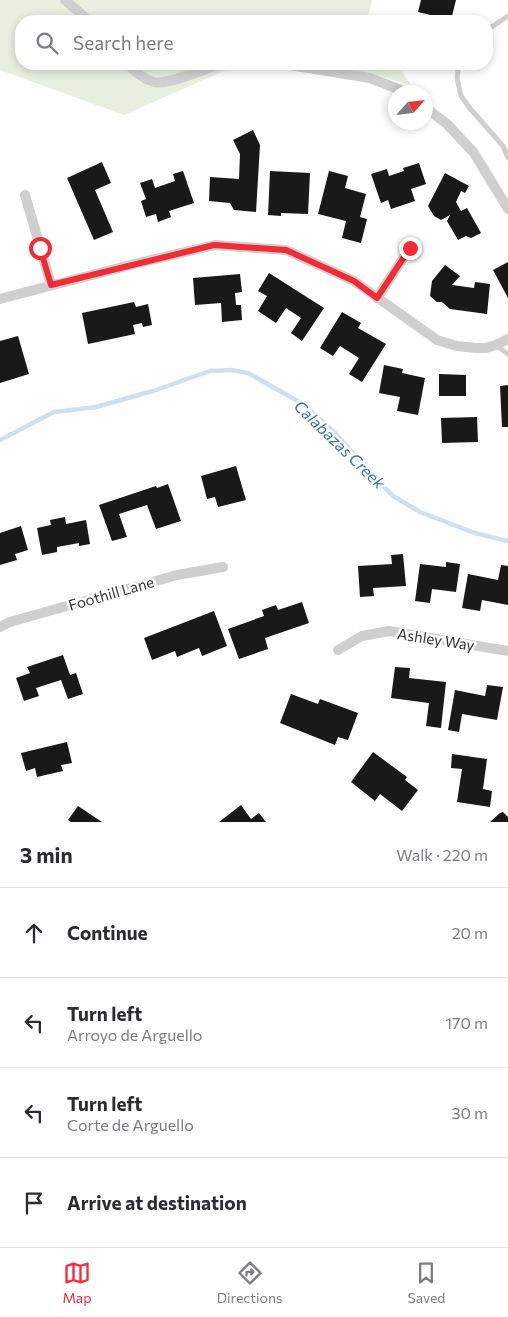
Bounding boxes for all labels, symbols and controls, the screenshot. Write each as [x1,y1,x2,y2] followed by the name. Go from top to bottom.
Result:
[15,15,493,70] search box
[33,29,61,57] icon: search
[73,31,173,54] text: Search here
[388,85,433,130] north arrow
[29,237,52,260] route start
[399,237,422,260] route end
[291,396,390,492] water label: Calabazas Creek
[66,572,156,614] street label: Foothill Lane
[396,624,476,654] street label: Ashley Way
[20,842,73,867] text: 3 min
[396,845,488,864] text: Walk · 220 m
[20,919,48,947] icon: ahead
[67,921,147,944] text: Continue
[452,923,488,942] text: 20 m
[67,1002,142,1025] text: Turn left
[20,1009,48,1037] icon: left
[445,1013,488,1032] text: 170 m
[67,1025,202,1044] text: Arroyo de Arguello
[67,1092,142,1115] text: Turn left
[20,1099,48,1127] icon: left
[451,1103,488,1122] text: 30 m
[67,1115,194,1134] text: Corte de Arguello
[20,1189,48,1217] icon: arrive
[67,1191,247,1214] text: Arrive at destination
[63,1259,91,1306] tab: Map
[217,1259,282,1306] tab: Directions
[408,1259,445,1306] tab: Saved

